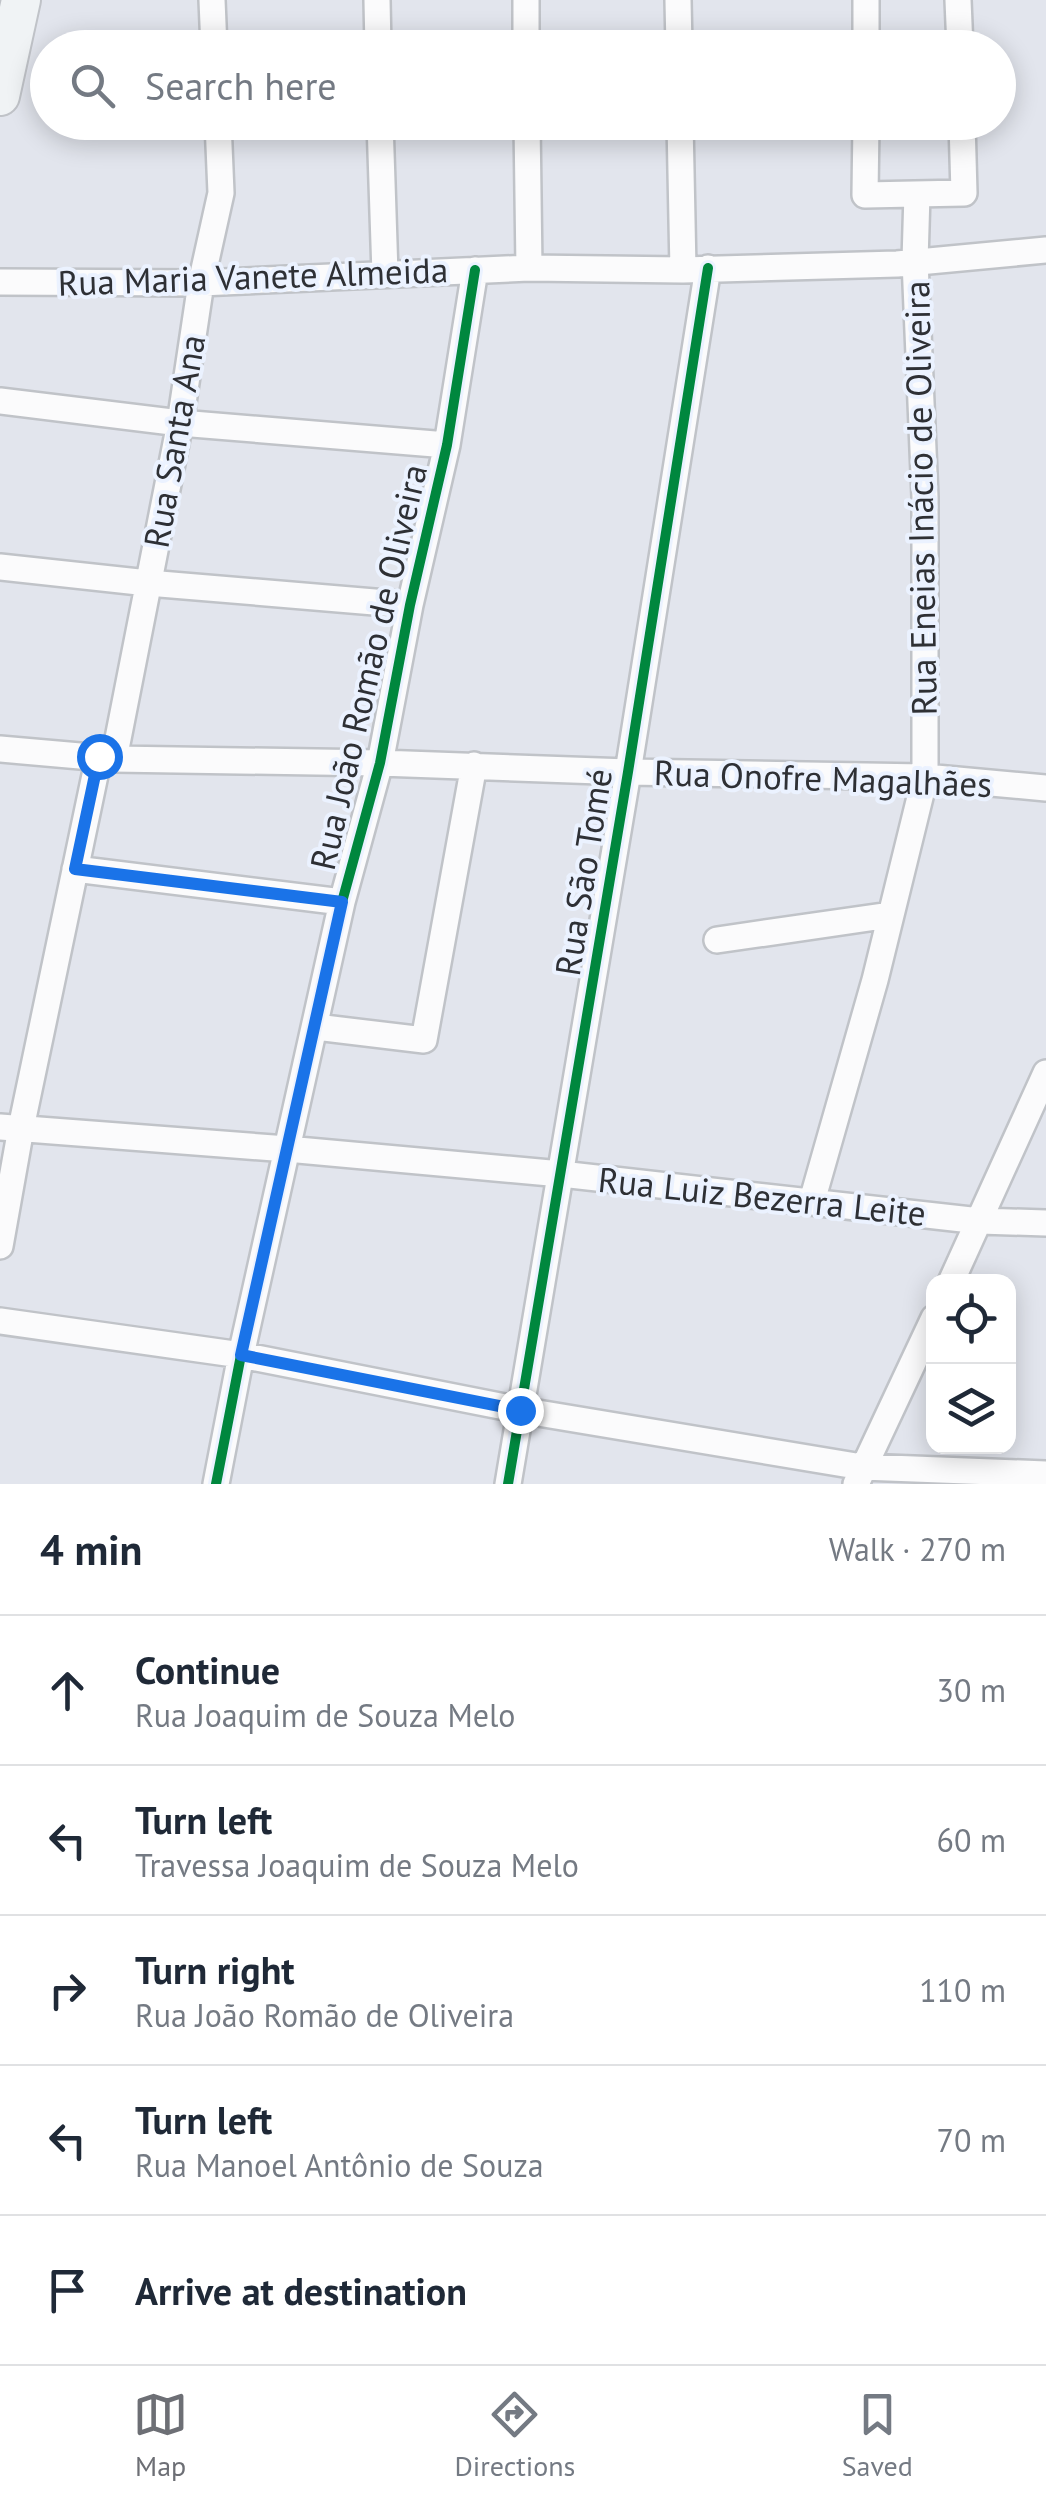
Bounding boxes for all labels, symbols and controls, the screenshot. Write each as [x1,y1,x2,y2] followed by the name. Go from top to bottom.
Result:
[30,30,1016,140] search box
[65,58,120,113] icon: search
[145,61,337,110] text: Search here
[57,246,449,306] street label: Rua Maria Vanete Almeida
[893,280,947,716] street label: Rua Eneias Inácio de Oliveira
[133,331,215,551] street label: Rua Santa Ana
[299,460,437,874] street label: Rua João Romão de Oliveira
[77,734,123,780] route start
[653,749,993,807] street label: Rua Onofre Magalhães
[544,765,622,979] street label: Rua São Tomé
[596,1156,928,1236] street label: Rua Luiz Bezerra Leite
[926,1274,1016,1454] map controls
[926,1274,1016,1364] button: locate
[926,1364,1016,1454] button: layers
[498,1388,544,1434] route end
[40,1522,142,1577] text: 4 min
[829,1528,1006,1570] text: Walk · 270 m
[135,1645,280,1694] text: Continue
[40,1663,95,1718] icon: ahead
[937,1669,1006,1711] text: 30 m
[135,1694,515,1736] text: Rua Joaquim de Souza Melo
[135,1795,272,1844] text: Turn left
[40,1813,95,1868] icon: left
[937,1819,1006,1861] text: 60 m
[135,1844,579,1886] text: Travessa Joaquim de Souza Melo
[135,1945,295,1994] text: Turn right
[40,1963,95,2018] icon: right
[919,1969,1006,2011] text: 110 m
[135,1994,514,2036] text: Rua João Romão de Oliveira
[135,2095,272,2144] text: Turn left
[40,2113,95,2168] icon: left
[937,2119,1006,2161] text: 70 m
[135,2144,544,2186] text: Rua Manoel Antônio de Souza
[40,2263,95,2318] icon: arrive
[135,2266,467,2315] text: Arrive at destination
[133,2387,188,2484] tab: Map
[454,2387,575,2484] tab: Directions
[842,2387,913,2484] tab: Saved

